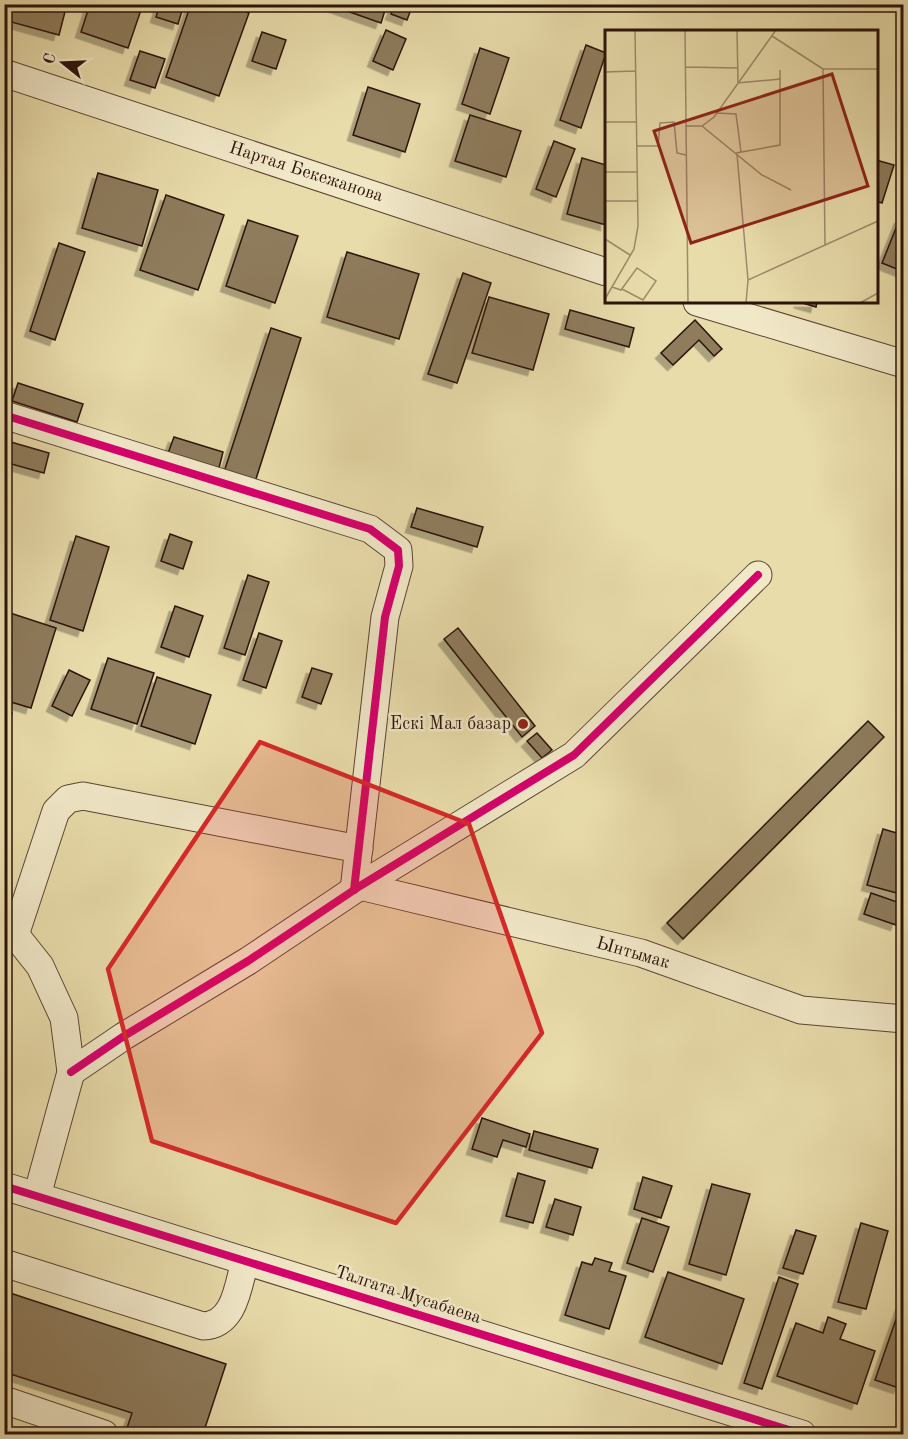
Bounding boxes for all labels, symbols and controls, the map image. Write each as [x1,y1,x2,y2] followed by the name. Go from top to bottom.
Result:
[605,30,878,303] inset map
[33,33,93,93] north arrow
[41,51,60,66] text: С
[227,139,385,205] street label: Нартая Бекежанова
[390,715,511,733] place label: Ескі Мал базар
[516,717,530,731] marker: Ескі Мал базар
[594,934,672,972] street label: Ынтымак
[333,1263,483,1327] street label: Талгата Мусабаева

